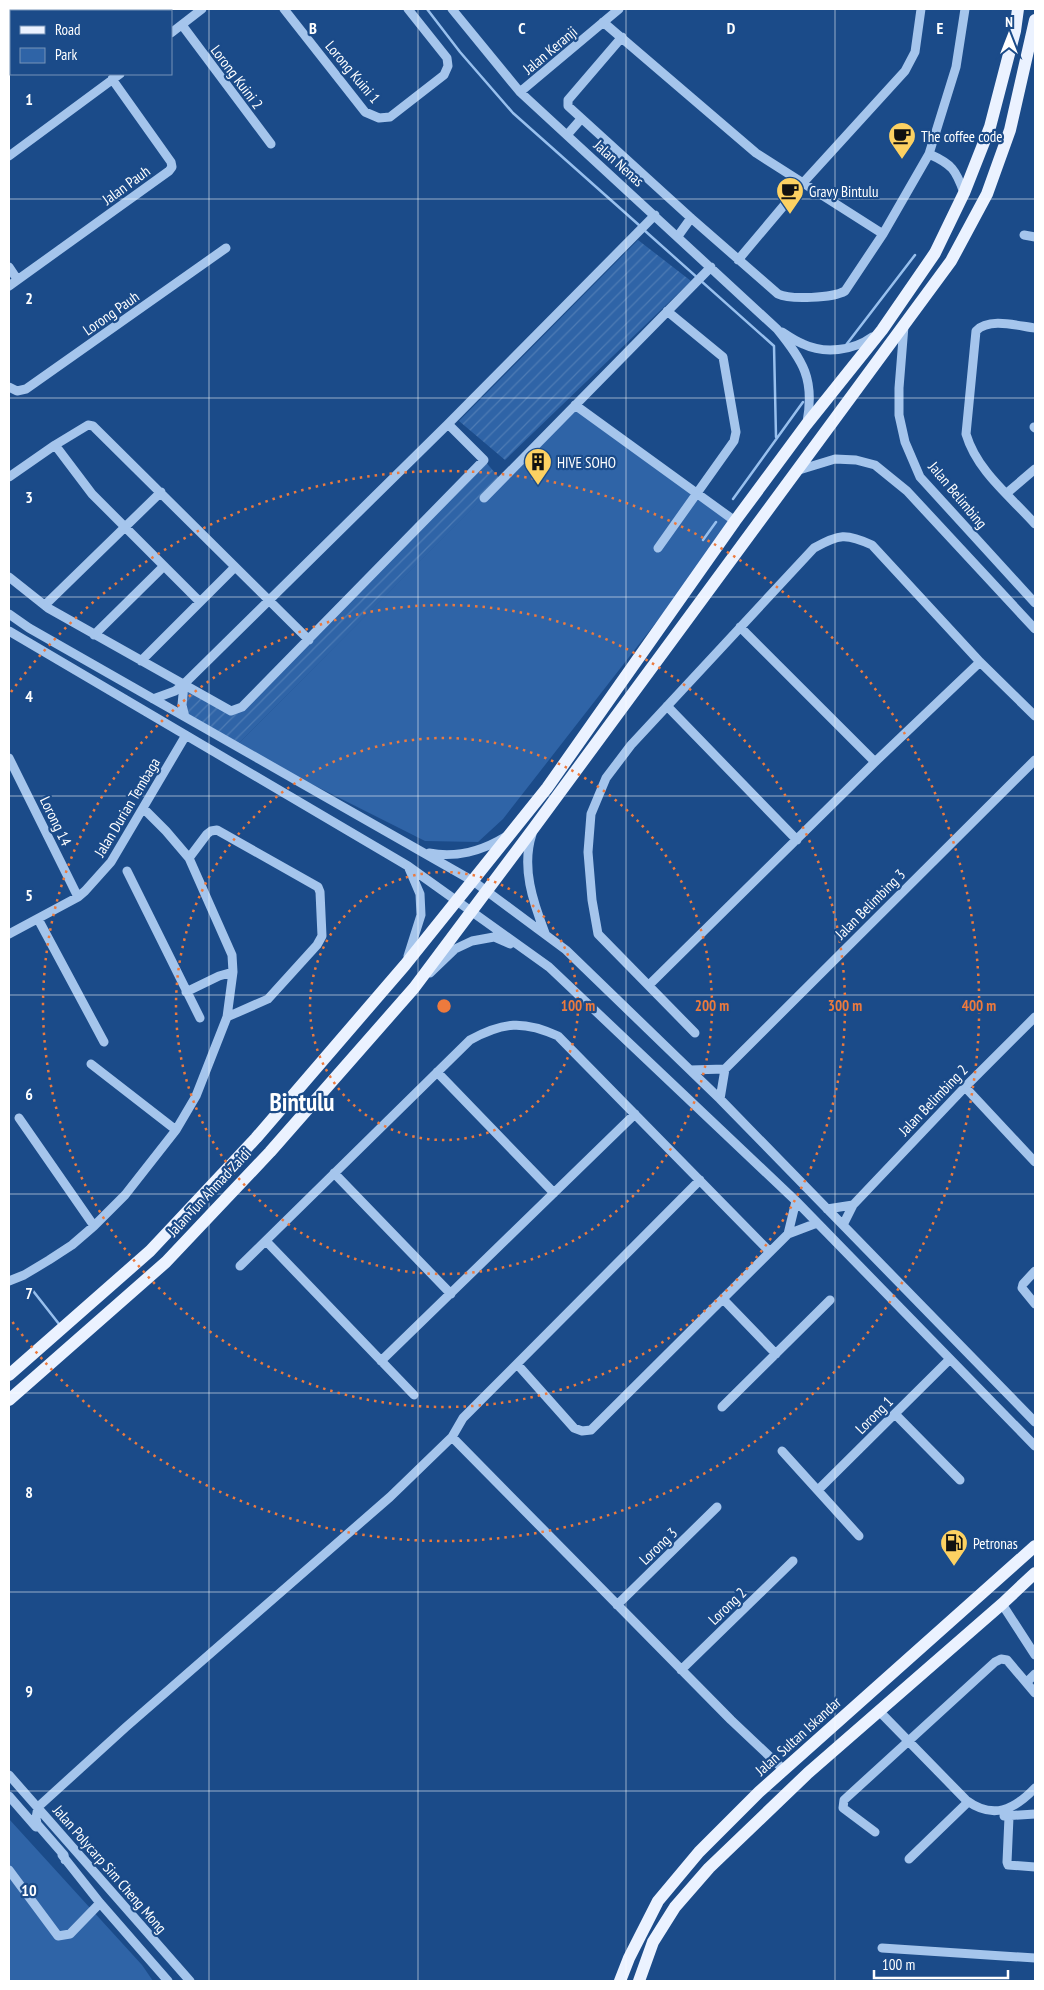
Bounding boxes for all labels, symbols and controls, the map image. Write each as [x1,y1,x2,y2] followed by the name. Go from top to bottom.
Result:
[10,10,172,75] legend
[984,10,1034,60] north arrow
[1005,13,1013,31] text: N
[309,18,317,38] text: B
[518,18,526,38] text: C
[727,18,736,38] text: D
[937,18,944,38] text: E
[55,20,81,39] text: Road
[518,22,581,79] street label: Jalan Keranji
[321,37,385,107] street label: Lorong Kuini 1
[207,41,267,113] street label: Lorong Kuini 2
[55,45,77,64] text: Park
[25,89,33,109] text: 1
[887,121,917,160] cafe icon: The coffee code
[921,127,1002,146] place label: The coffee code
[589,135,648,190] street label: Jalan Nenas
[98,161,154,209] street label: Jalan Pauh
[775,176,805,215] cafe icon: Gravy Bintulu
[809,182,878,201] place label: Gravy Bintulu
[79,287,143,339] street label: Lorong Pauh
[25,288,33,308] text: 2
[523,447,553,486] building icon: HIVE SOHO
[557,453,616,472] place label: HIVE SOHO
[924,457,991,532] street label: Jalan Belimbing
[25,487,33,507] text: 3
[25,686,33,706] text: 4
[89,754,164,861] street label: Jalan Durian Tembaga
[36,793,76,849] street label: Lorong 14
[830,865,909,944] street label: Jalan Belimbing 3
[25,885,33,905] text: 5
[561,996,595,1015] text: 100 m
[695,996,729,1015] text: 200 m
[828,996,862,1015] text: 300 m
[962,996,996,1015] text: 400 m
[435,997,453,1015] centre of rings
[894,1061,972,1140] street label: Jalan Belimbing 2
[25,1084,33,1104] text: 6
[270,1086,334,1118] district label: Bintulu
[162,1144,255,1241] street label: Jalan Tun Ahmad Zaidi
[25,1283,33,1303] text: 7
[851,1392,897,1438] street label: Lorong 1
[25,1482,33,1502] text: 8
[635,1523,681,1569] street label: Lorong 3
[939,1528,969,1567] fuel station icon: Petronas
[973,1534,1018,1553] place label: Petronas
[704,1583,750,1629] street label: Lorong 2
[25,1681,33,1701] text: 9
[750,1692,845,1780] street label: Jalan Sultan Iskandar
[49,1800,171,1937] street label: Jalan Polycarp Sim Cheng Mong
[21,1880,37,1900] text: 10
[874,1948,1008,1980] scale bar
[882,1955,915,1974] text: 100 m

